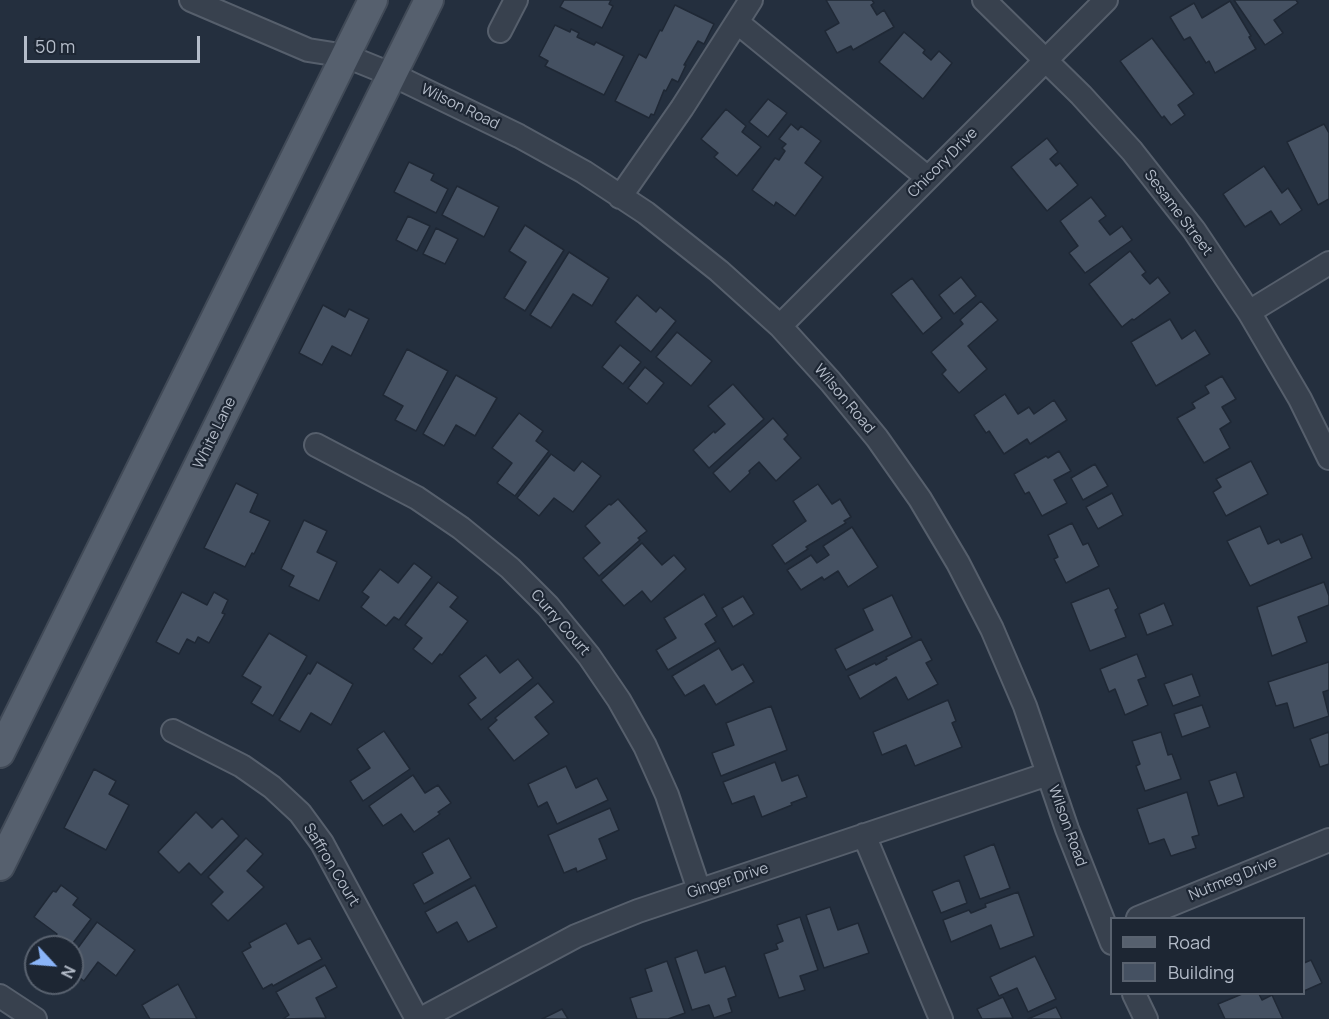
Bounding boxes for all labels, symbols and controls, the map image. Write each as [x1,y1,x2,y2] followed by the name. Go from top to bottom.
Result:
[27,24,202,62] scale bar
[35,34,75,58] text: 50 m
[418,80,502,134] street label: Wilson Road
[904,124,982,202] street label: Chicory Drive
[1140,167,1216,259] street label: Sesame Street
[810,361,878,437] street label: Wilson Road
[190,394,240,472] street label: White Lane
[527,586,593,660] street label: Curry Court
[1044,783,1090,869] street label: Wilson Road
[299,820,363,910] street label: Saffron Court
[1186,853,1280,905] street label: Nutmeg Drive
[685,859,771,903] street label: Ginger Drive
[1110,917,1305,995] legend
[1168,930,1211,954] text: Road
[24,935,84,995] north arrow
[1168,960,1234,984] text: Building
[56,962,81,982] text: N

